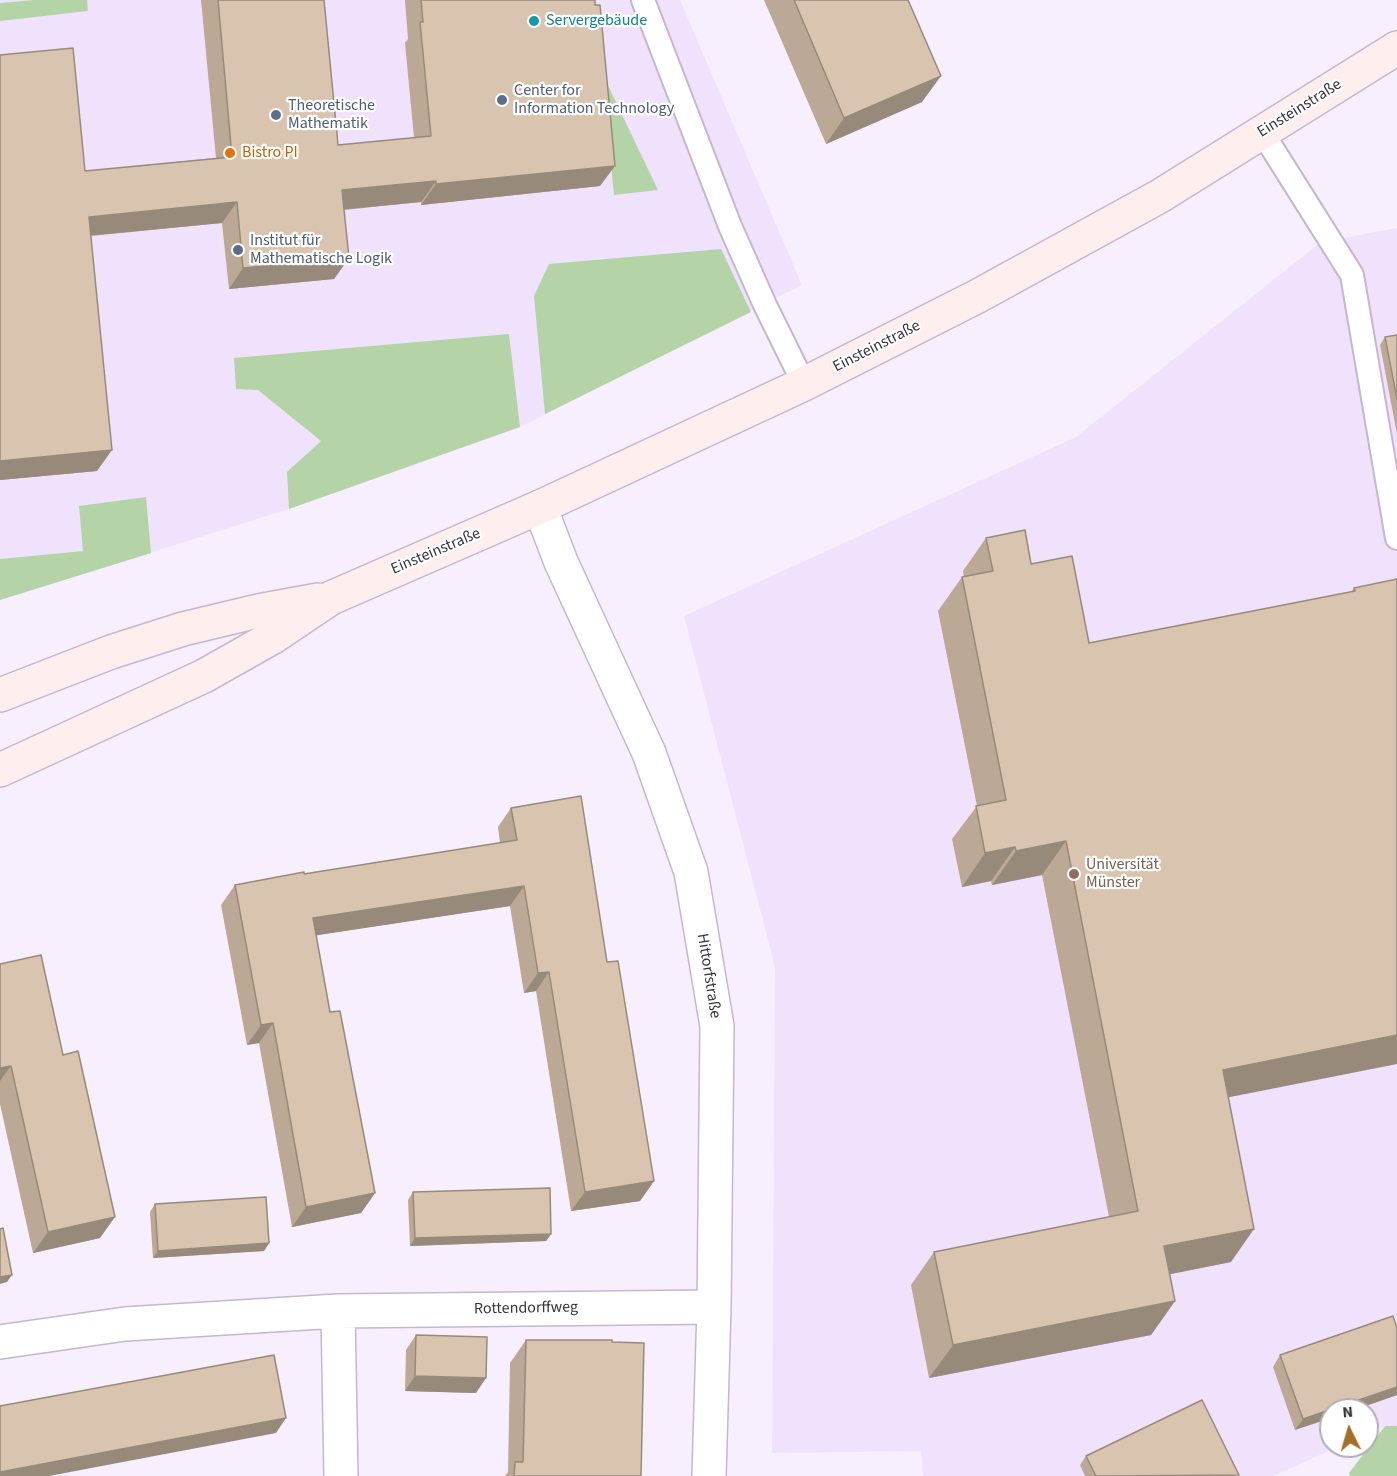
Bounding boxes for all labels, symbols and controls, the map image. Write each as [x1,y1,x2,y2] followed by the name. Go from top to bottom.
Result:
[546,11,647,31] place label: Servergebäude
[527,14,541,28] marker: Servergebäude
[1254,76,1346,142] street label: Einsteinstraße
[514,81,674,119] place label: Center for Information Technology
[495,93,509,107] marker: Center for Information Technology
[288,96,375,134] place label: Theoretische Mathematik
[269,108,283,122] marker: Theoretische Mathematik
[242,143,298,163] place label: Bistro PI
[223,146,237,160] marker: Bistro PI
[250,231,392,269] place label: Institut für Mathematische Logik
[231,243,245,257] marker: Institut für Mathematische Logik
[830,317,924,377] street label: Einsteinstraße
[388,525,484,579] street label: Einsteinstraße
[1086,855,1159,893] place label: Universität Münster
[1067,867,1081,881] marker: Universität Münster
[692,932,724,1020] street label: Hittorfstraße
[474,1298,578,1320] street label: Rottendorffweg
[1319,1398,1379,1458] north arrow
[1341,1401,1354,1423] text: N

